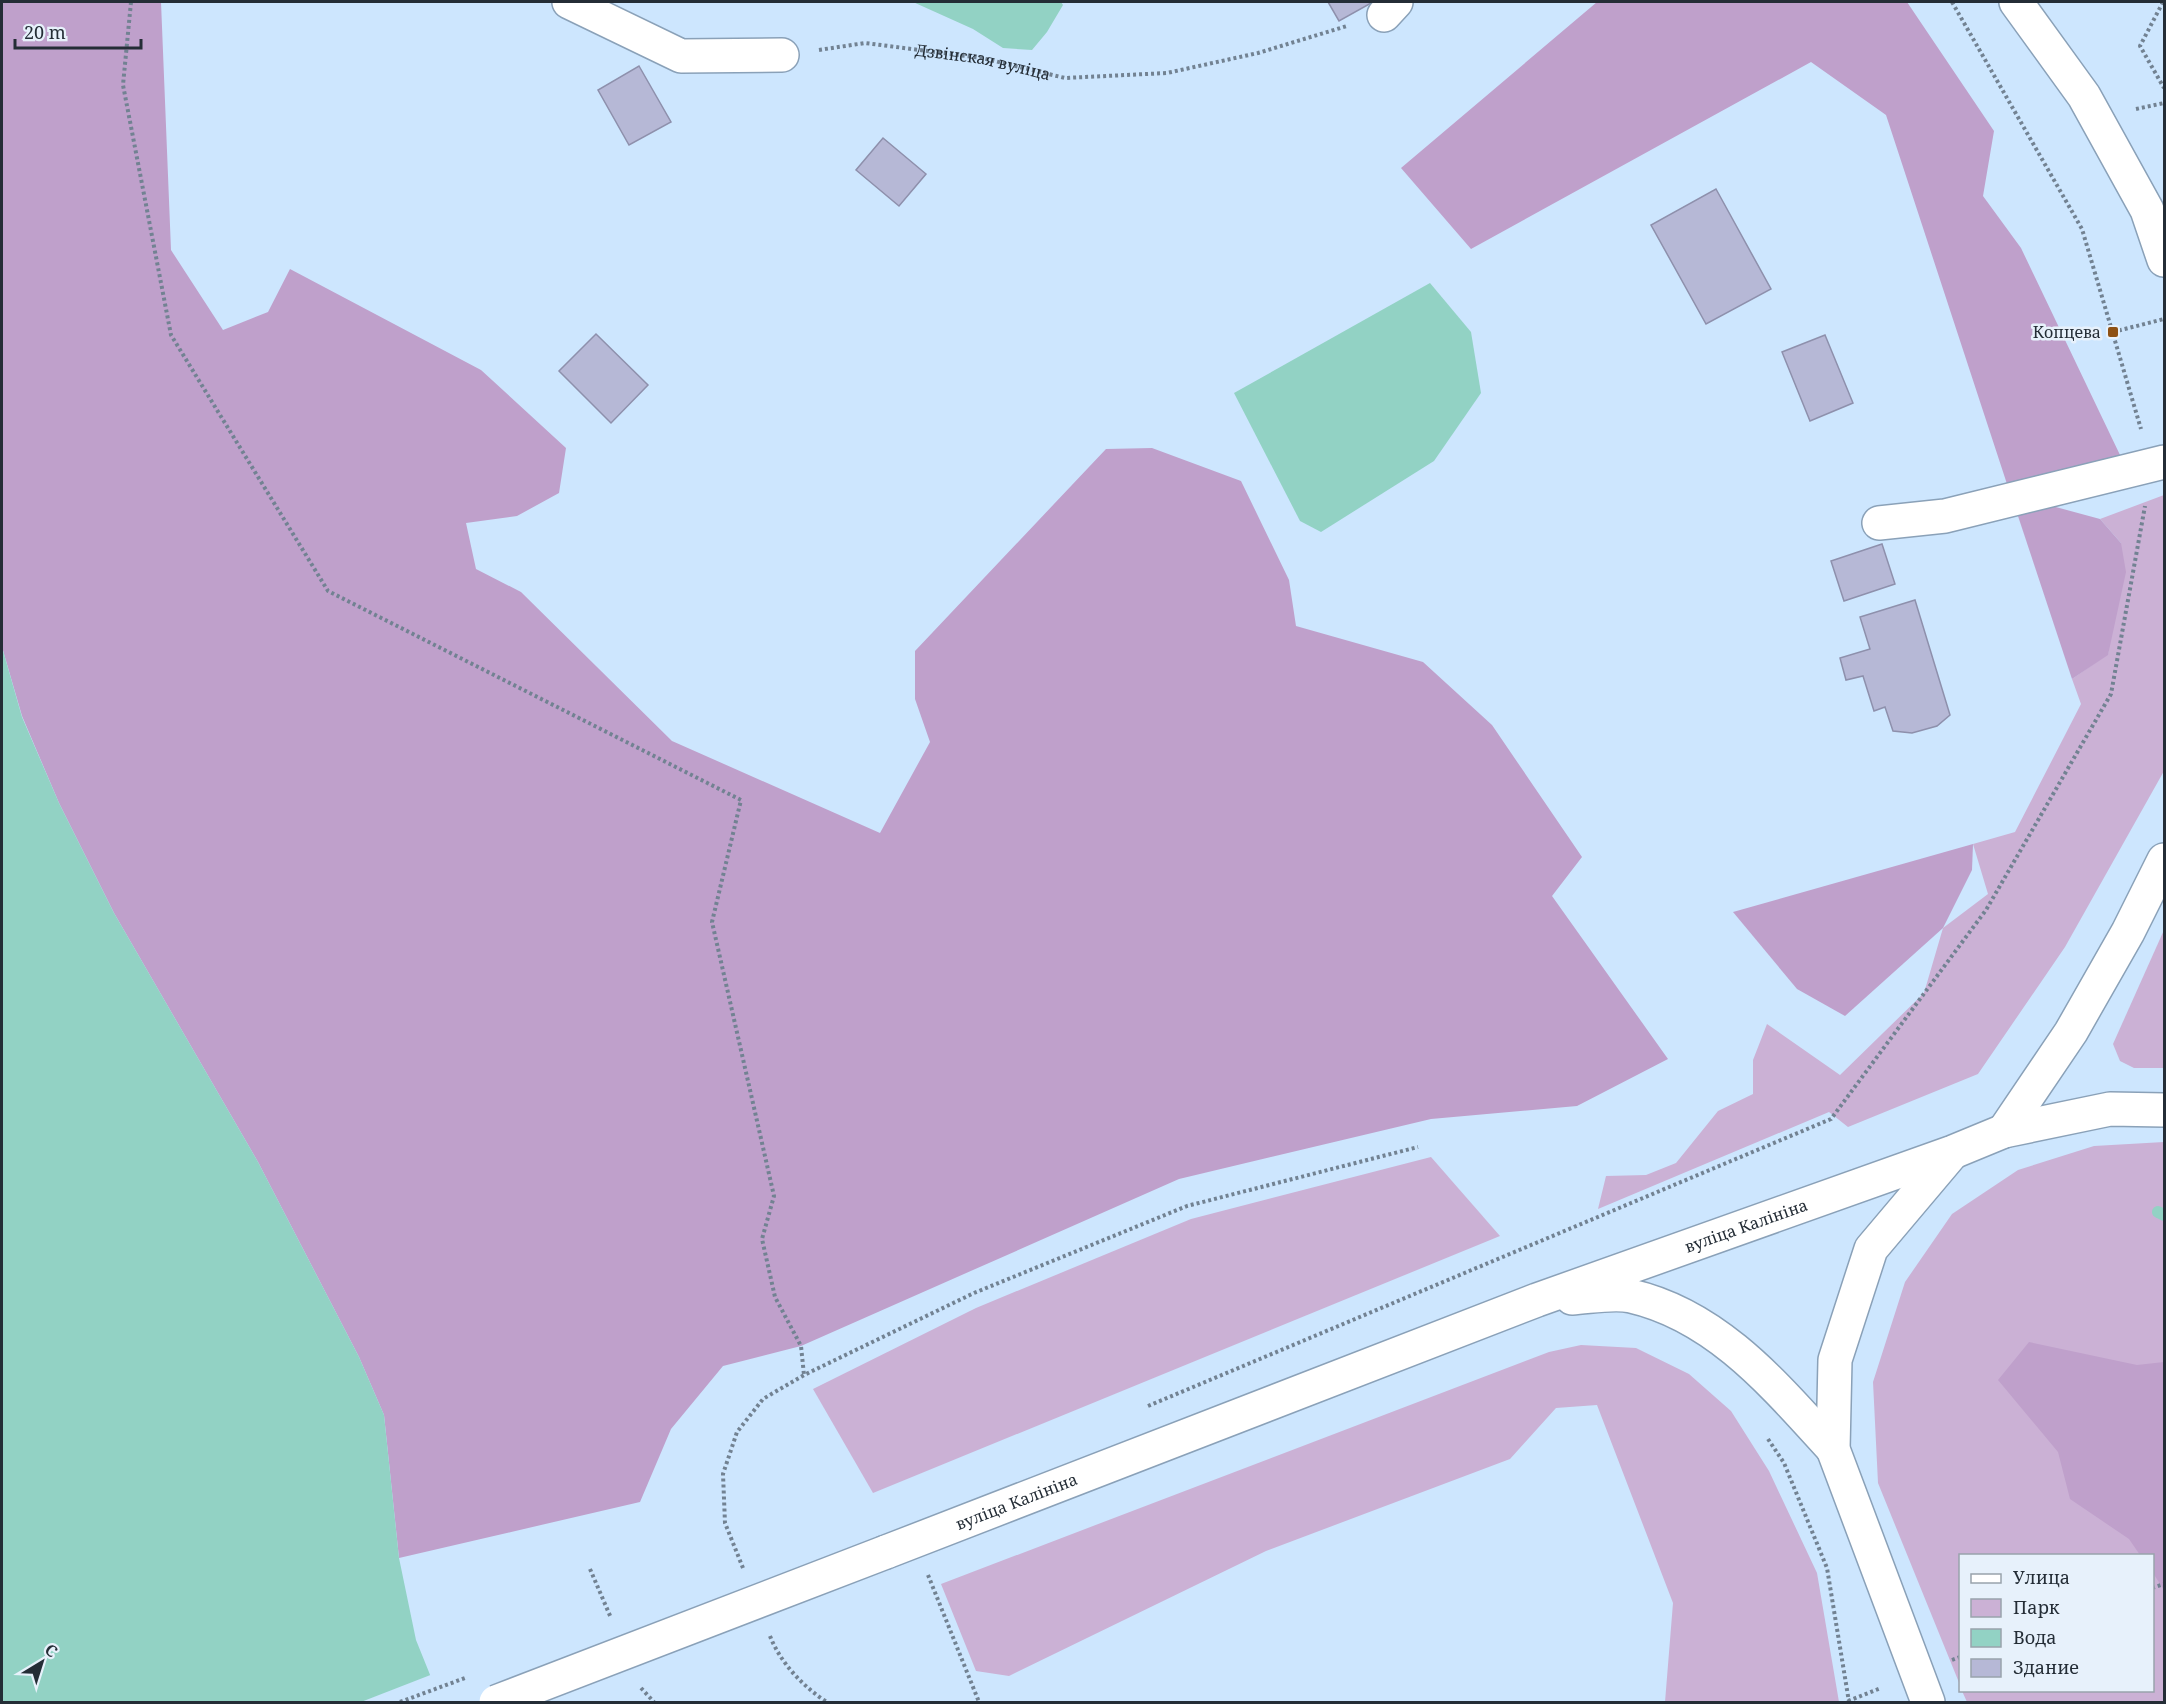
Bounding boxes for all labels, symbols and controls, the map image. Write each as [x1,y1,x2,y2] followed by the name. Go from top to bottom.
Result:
[15,12,141,50] scale bar
[24,20,66,44] text: 20 m
[914,39,1053,85] street label: Дзвінская вуліца
[2033,321,2101,343] place label: Копцева
[2106,325,2120,339] marker: Копцева
[1682,1194,1811,1258] street label: вуліца Калініна
[952,1468,1081,1535] street label: вуліца Калініна
[1959,1554,2154,1692] legend
[2013,1565,2070,1589] text: Улица
[2013,1595,2060,1619] text: Парк
[2013,1625,2057,1649] text: Вода
[12,1632,72,1692] north arrow
[40,1638,62,1662] text: С
[2013,1655,2079,1679] text: Здание

